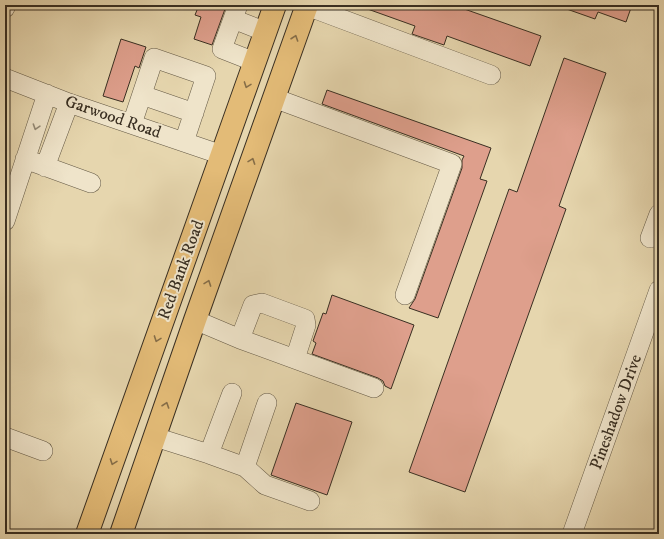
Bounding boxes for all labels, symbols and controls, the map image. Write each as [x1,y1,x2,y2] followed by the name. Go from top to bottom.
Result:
[291,35,299,42] one-way arrow
[243,81,252,88] one-way arrow
[62,90,164,144] street label: Garwood Road
[32,123,41,130] one-way arrow
[247,158,256,165] one-way arrow
[153,217,209,323] street label: Red Bank Road
[203,280,212,287] one-way arrow
[153,335,161,342] one-way arrow
[585,351,647,473] street label: Pineshadow Drive
[161,401,170,408] one-way arrow
[109,458,118,465] one-way arrow

